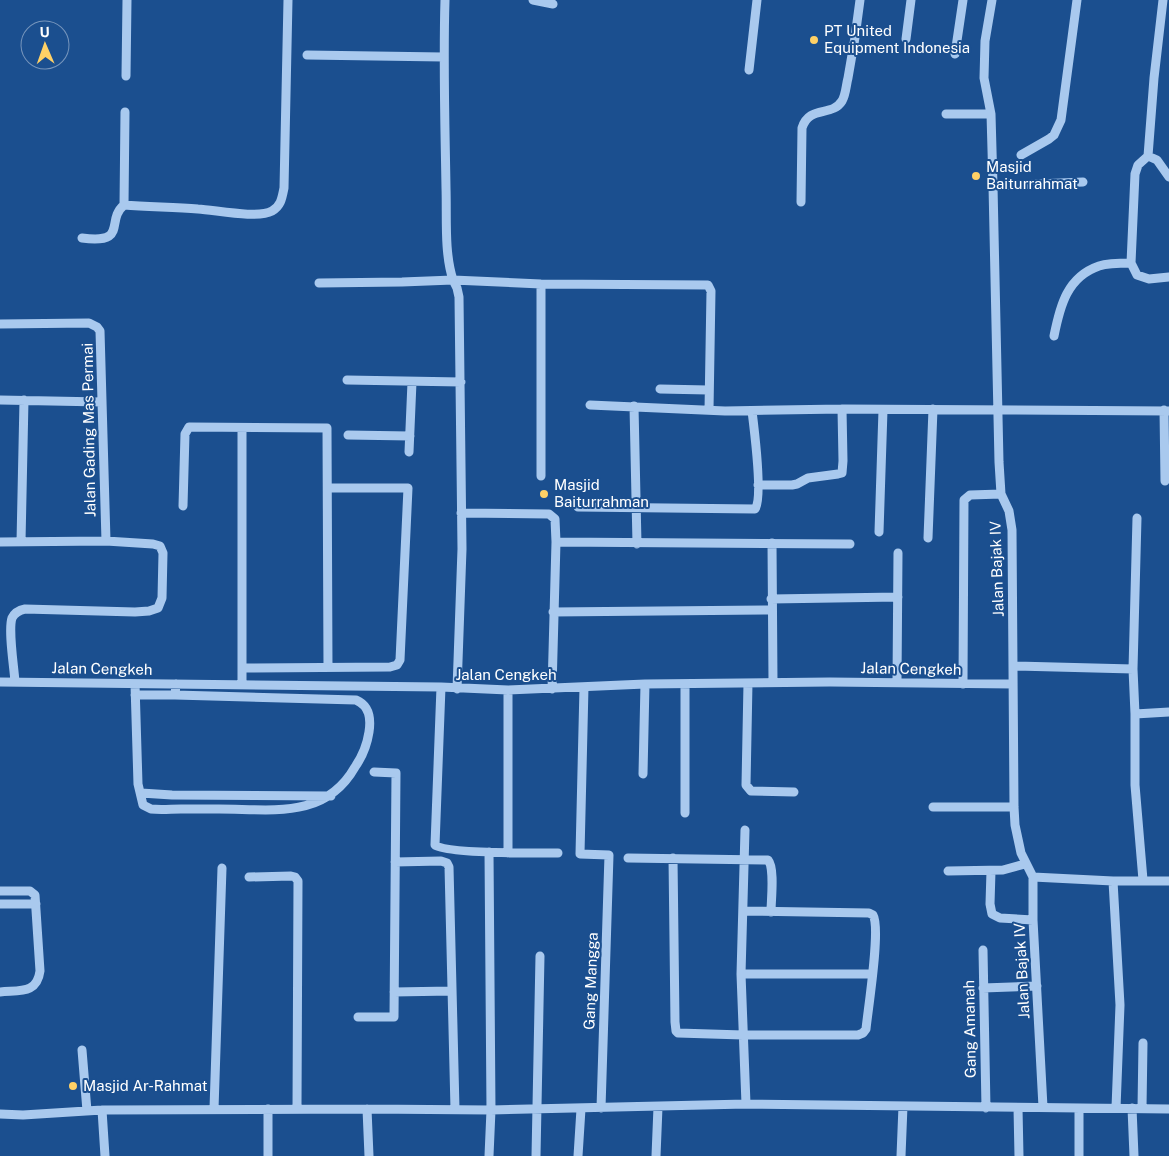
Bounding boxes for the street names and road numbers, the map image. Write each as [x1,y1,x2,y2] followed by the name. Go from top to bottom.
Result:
[78,343,99,517] street label: Jalan Gading Mas Permai
[986,521,1007,617] street label: Jalan Bajak IV
[51,659,153,678] street label: Jalan Cengkeh
[860,659,962,678] street label: Jalan Cengkeh
[455,666,557,683] street label: Jalan Cengkeh
[1010,923,1033,1019] street label: Jalan Bajak IV
[580,932,601,1030] street label: Gang Mangga
[960,980,979,1078] street label: Gang Amanah

